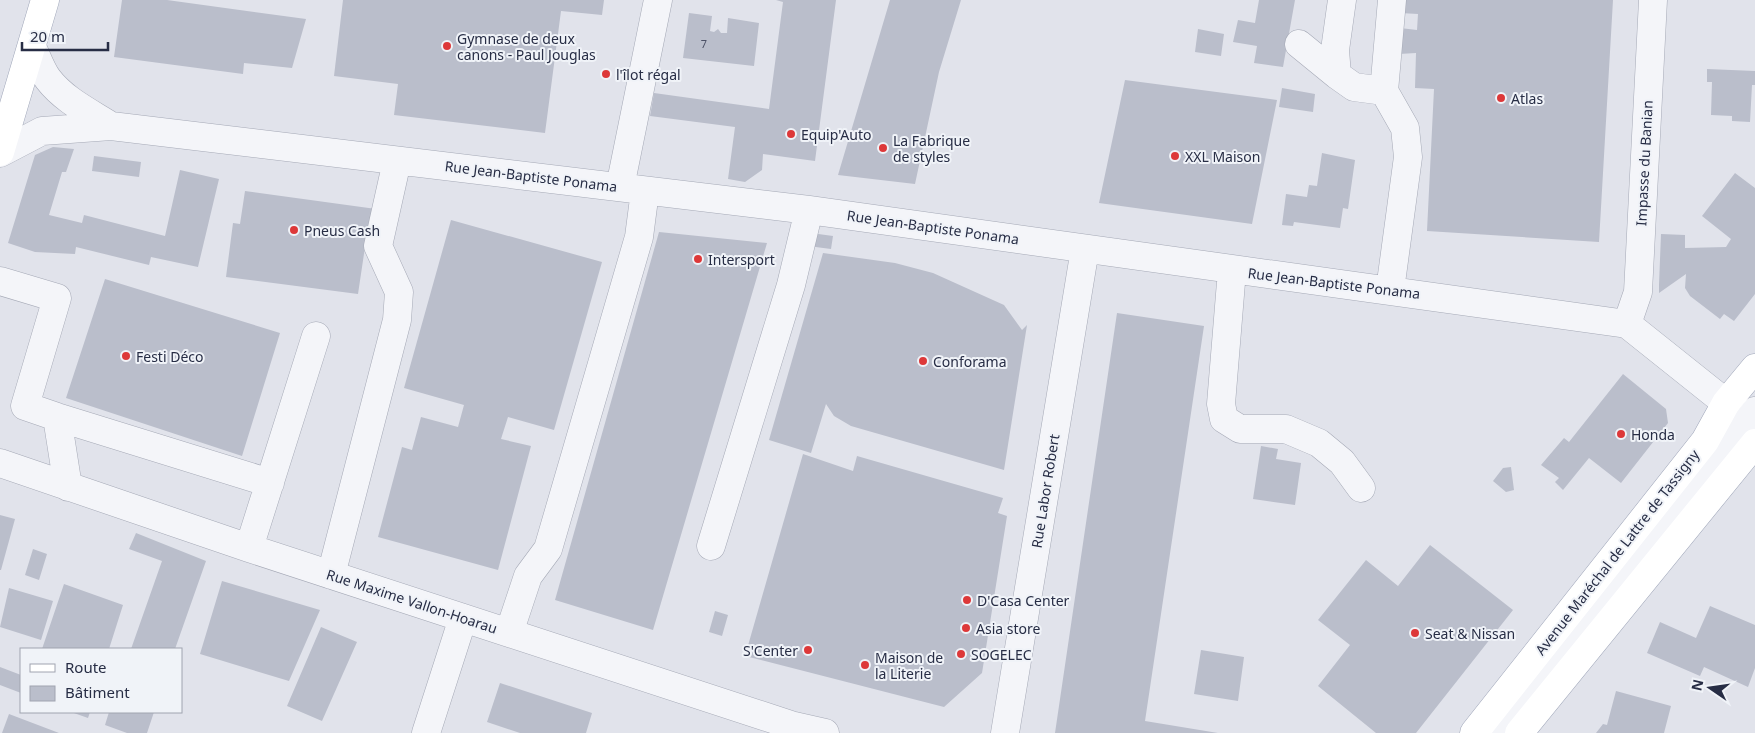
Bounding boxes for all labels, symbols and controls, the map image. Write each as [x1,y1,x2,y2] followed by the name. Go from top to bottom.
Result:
[22,20,109,52] scale bar
[30,26,65,46] text: 20 m
[457,29,596,64] place label: Gymnase de deux canons - Paul Jouglas
[701,36,707,51] house number: 7
[441,40,453,52] marker: Gymnase de deux canons - Paul Jouglas
[616,65,681,84] place label: l'îlot régal
[600,68,612,80] marker: l'îlot régal
[1511,89,1543,108] place label: Atlas
[1495,92,1507,104] marker: Atlas
[1631,100,1657,226] street label: Impasse du Banian
[801,125,871,144] place label: Equip'Auto
[785,128,797,140] marker: Equip'Auto
[893,131,970,166] place label: La Fabrique de styles
[877,142,889,154] marker: La Fabrique de styles
[1185,147,1260,166] place label: XXL Maison
[1169,150,1181,162] marker: XXL Maison
[444,156,618,196] street label: Rue Jean-Baptiste Ponama
[846,206,1020,248] street label: Rue Jean-Baptiste Ponama
[304,221,380,240] place label: Pneus Cash
[288,224,300,236] marker: Pneus Cash
[708,250,775,269] place label: Intersport
[692,253,704,265] marker: Intersport
[1247,263,1421,303] street label: Rue Jean-Baptiste Ponama
[136,347,203,366] place label: Festi Déco
[120,350,132,362] marker: Festi Déco
[933,352,1007,371] place label: Conforama
[917,355,929,367] marker: Conforama
[1631,425,1675,444] place label: Honda
[1615,428,1627,440] marker: Honda
[1027,433,1063,549] street label: Rue Labor Robert
[1531,445,1704,659] street label: Avenue Maréchal de Lattre de Tassigny
[324,564,500,638] street label: Rue Maxime Vallon-Hoarau
[977,591,1070,610] place label: D'Casa Center
[961,594,973,606] marker: D'Casa Center
[976,619,1040,638] place label: Asia store
[960,622,972,634] marker: Asia store
[1425,624,1515,643] place label: Seat & Nissan
[1409,627,1421,639] marker: Seat & Nissan
[743,641,798,660] place label: S'Center
[802,644,814,656] marker: S'Center
[971,645,1032,664] place label: SOGELEC
[20,648,182,713] legend
[875,648,943,683] place label: Maison de la Literie
[955,648,967,660] marker: SOGELEC
[65,657,107,677] text: Route
[859,659,871,671] marker: Maison de la Literie
[1685,663,1735,713] north arrow
[1686,677,1707,693] text: N
[65,682,130,702] text: Bâtiment

